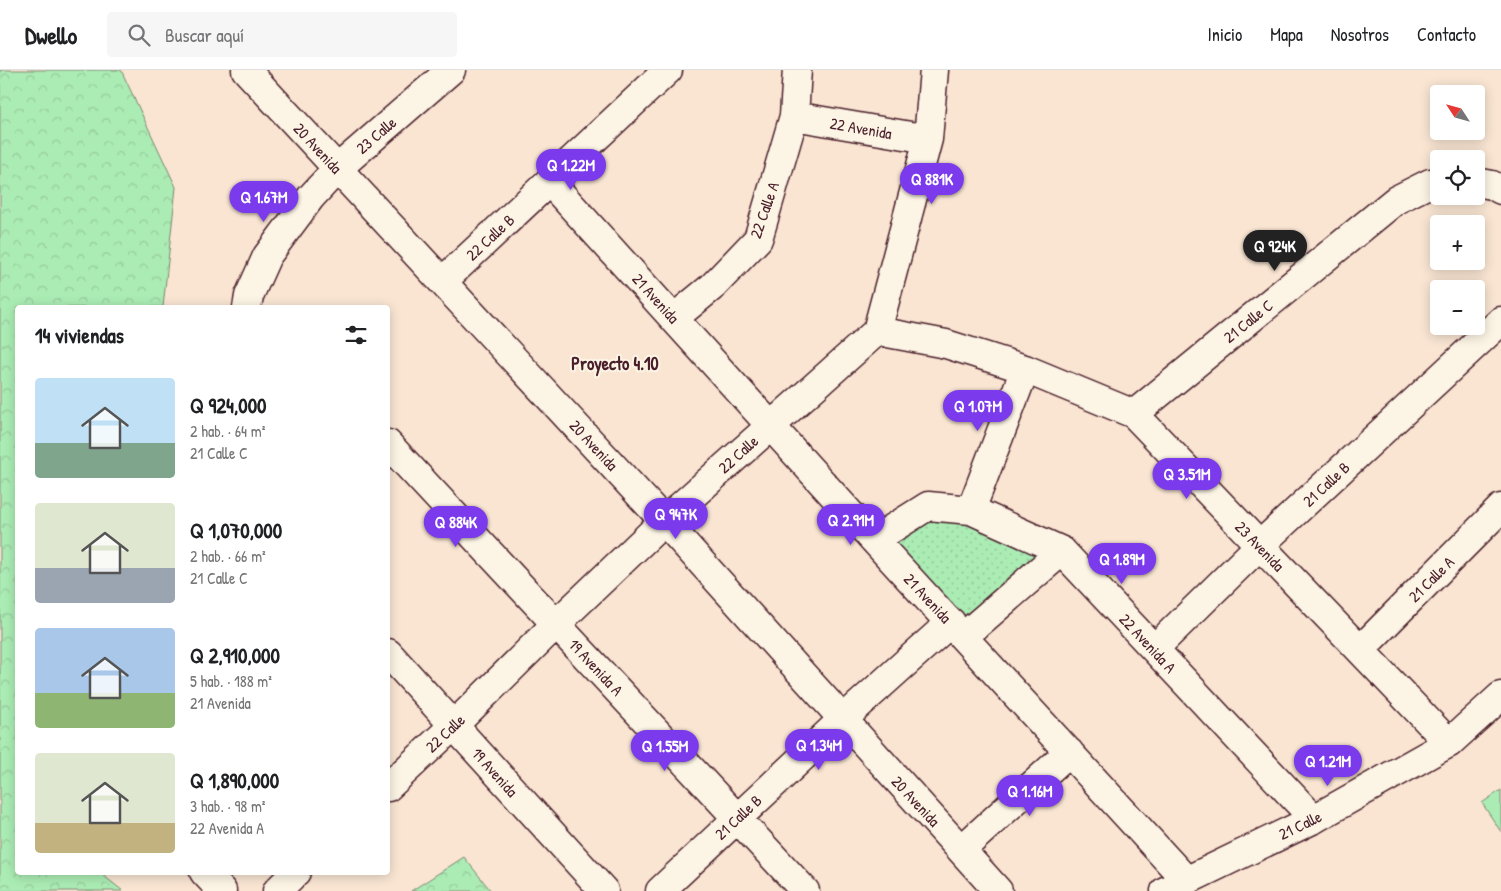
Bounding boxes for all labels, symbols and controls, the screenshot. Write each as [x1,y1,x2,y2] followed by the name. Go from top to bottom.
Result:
[107,12,457,57] search box
[25,19,77,51] text: Dwello
[125,21,153,49] icon: search
[165,22,244,48] text: Buscar aquí
[1208,22,1242,47] text: Inicio
[1270,22,1303,47] text: Mapa
[1331,22,1389,47] text: Nosotros
[1417,22,1476,47] text: Contacto
[1430,85,1485,140] north arrow
[1430,85,1485,335] map controls
[351,111,401,159] street label: 23 Calle
[828,112,894,144] street label: 22 Avenida
[289,118,347,178] street label: 20 Avenida
[525,148,617,191] pin: Q 1.22M
[1430,150,1485,205] button: locate
[547,154,595,176] text: Q 1.22M
[891,162,973,205] pin: Q 881K
[911,168,953,190] text: Q 881K
[744,179,784,241] street label: 22 Calle A
[218,180,310,223] pin: Q 1.67M
[240,186,288,208] text: Q 1.67M
[461,209,519,265] street label: 22 Calle B
[1430,215,1485,270] button: +
[1234,230,1316,272] pin: Q 924K
[1254,235,1296,257] text: Q 924K
[627,268,685,328] street label: 21 Avenida
[1430,280,1485,335] button: −
[1219,294,1278,348] street label: 21 Calle C
[35,321,124,350] text: 14 viviendas
[342,321,370,349] icon: filters
[571,351,659,377] district label: Proyecto 4.10
[932,390,1024,432] pin: Q 1.07M
[190,391,266,420] text: Q 924,000
[954,395,1002,417] text: Q 1.07M
[75,398,135,458] icon: home
[565,415,623,475] street label: 20 Avenida
[190,420,265,442] text: 2 hab. · 64 m²
[713,430,763,478] street label: 22 Calle
[190,442,248,464] text: 21 Calle C
[1298,456,1354,512] street label: 21 Calle B
[1141,458,1233,500] pin: Q 3.51M
[1164,463,1210,485] text: Q 3.51M
[635,498,717,540] pin: Q 947K
[655,503,697,525] text: Q 947K
[805,504,897,546] pin: Q 2.91M
[415,506,497,548] pin: Q 884K
[828,509,874,531] text: Q 2.91M
[435,511,477,533] text: Q 884K
[190,516,282,545] text: Q 1,070,000
[1230,516,1290,576] street label: 23 Avenida
[75,523,135,583] icon: home
[1076,542,1168,585] pin: Q 1.89M
[190,545,266,567] text: 2 hab. · 66 m²
[1099,548,1145,570] text: Q 1.89M
[1403,551,1459,607] street label: 21 Calle A
[190,567,248,589] text: 21 Calle C
[899,568,957,628] street label: 21 Avenida
[1115,608,1181,678] street label: 22 Avenida A
[564,634,628,701] street label: 19 Avenida A
[190,641,280,670] text: Q 2,910,000
[75,648,135,708] icon: home
[190,670,272,692] text: 5 hab. · 188 m²
[190,692,251,714] text: 21 Avenida
[420,709,470,757] street label: 22 Calle
[773,728,865,771] pin: Q 1.34M
[619,730,711,772] pin: Q 1.55M
[796,734,842,756] text: Q 1.34M
[642,735,688,757] text: Q 1.55M
[467,743,523,801] street label: 19 Avenida
[1282,744,1374,787] pin: Q 1.21M
[1305,750,1351,772] text: Q 1.21M
[190,766,279,795] text: Q 1,890,000
[887,771,945,831] street label: 20 Avenida
[75,773,135,833] icon: home
[984,774,1076,817] pin: Q 1.16M
[1007,780,1053,802] text: Q 1.16M
[710,789,766,845] street label: 21 Calle B
[190,795,265,817] text: 3 hab. · 98 m²
[1275,805,1326,845] street label: 21 Calle
[190,817,264,839] text: 22 Avenida A

